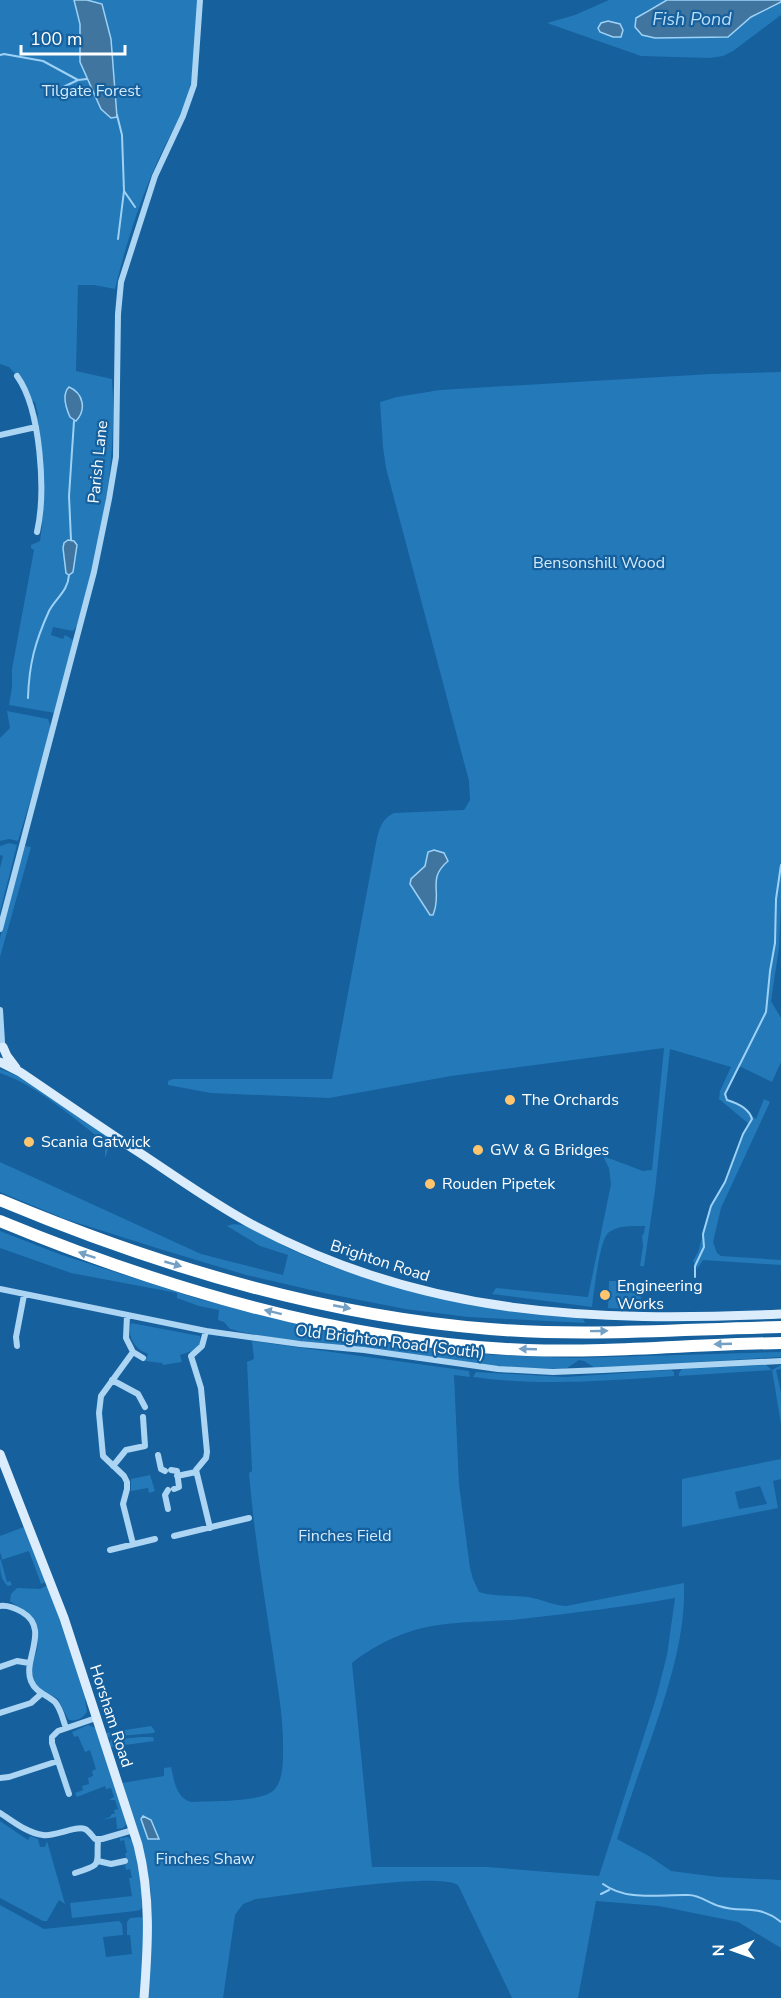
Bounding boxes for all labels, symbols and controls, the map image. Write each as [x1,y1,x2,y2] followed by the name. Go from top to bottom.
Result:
[652,7,732,31] water label: Fish Pond
[21,18,124,56] scale bar
[30,27,82,51] text: 100 m
[42,80,141,102] park label: Tilgate Forest
[83,419,113,505] street label: Parish Lane
[533,552,665,574] park label: Bensonshill Wood
[522,1089,619,1111] place label: The Orchards
[503,1093,517,1107] marker: The Orchards
[41,1131,151,1153] place label: Scania Gatwick
[22,1135,36,1149] marker: Scania Gatwick
[490,1139,609,1161] place label: GW & G Bridges
[471,1143,485,1157] marker: GW & G Bridges
[442,1173,556,1195] place label: Rouden Pipetek
[423,1177,437,1191] marker: Rouden Pipetek
[327,1235,433,1287] street label: Brighton Road
[77,1249,95,1259] one-way arrow
[164,1260,182,1269] one-way arrow
[617,1275,703,1315] place label: Engineering Works
[598,1288,612,1302] marker: Engineering Works
[333,1303,352,1312] one-way arrow
[264,1306,282,1316] one-way arrow
[294,1319,486,1365] street label: Old Brighton Road (South)
[589,1327,608,1336] one-way arrow
[713,1340,732,1349] one-way arrow
[518,1345,537,1354] one-way arrow
[298,1525,392,1547] park label: Finches Field
[84,1662,138,1770] street label: Horsham Road
[155,1848,255,1870] park label: Finches Shaw
[703,1920,763,1980] north arrow
[708,1944,730,1956] text: N

